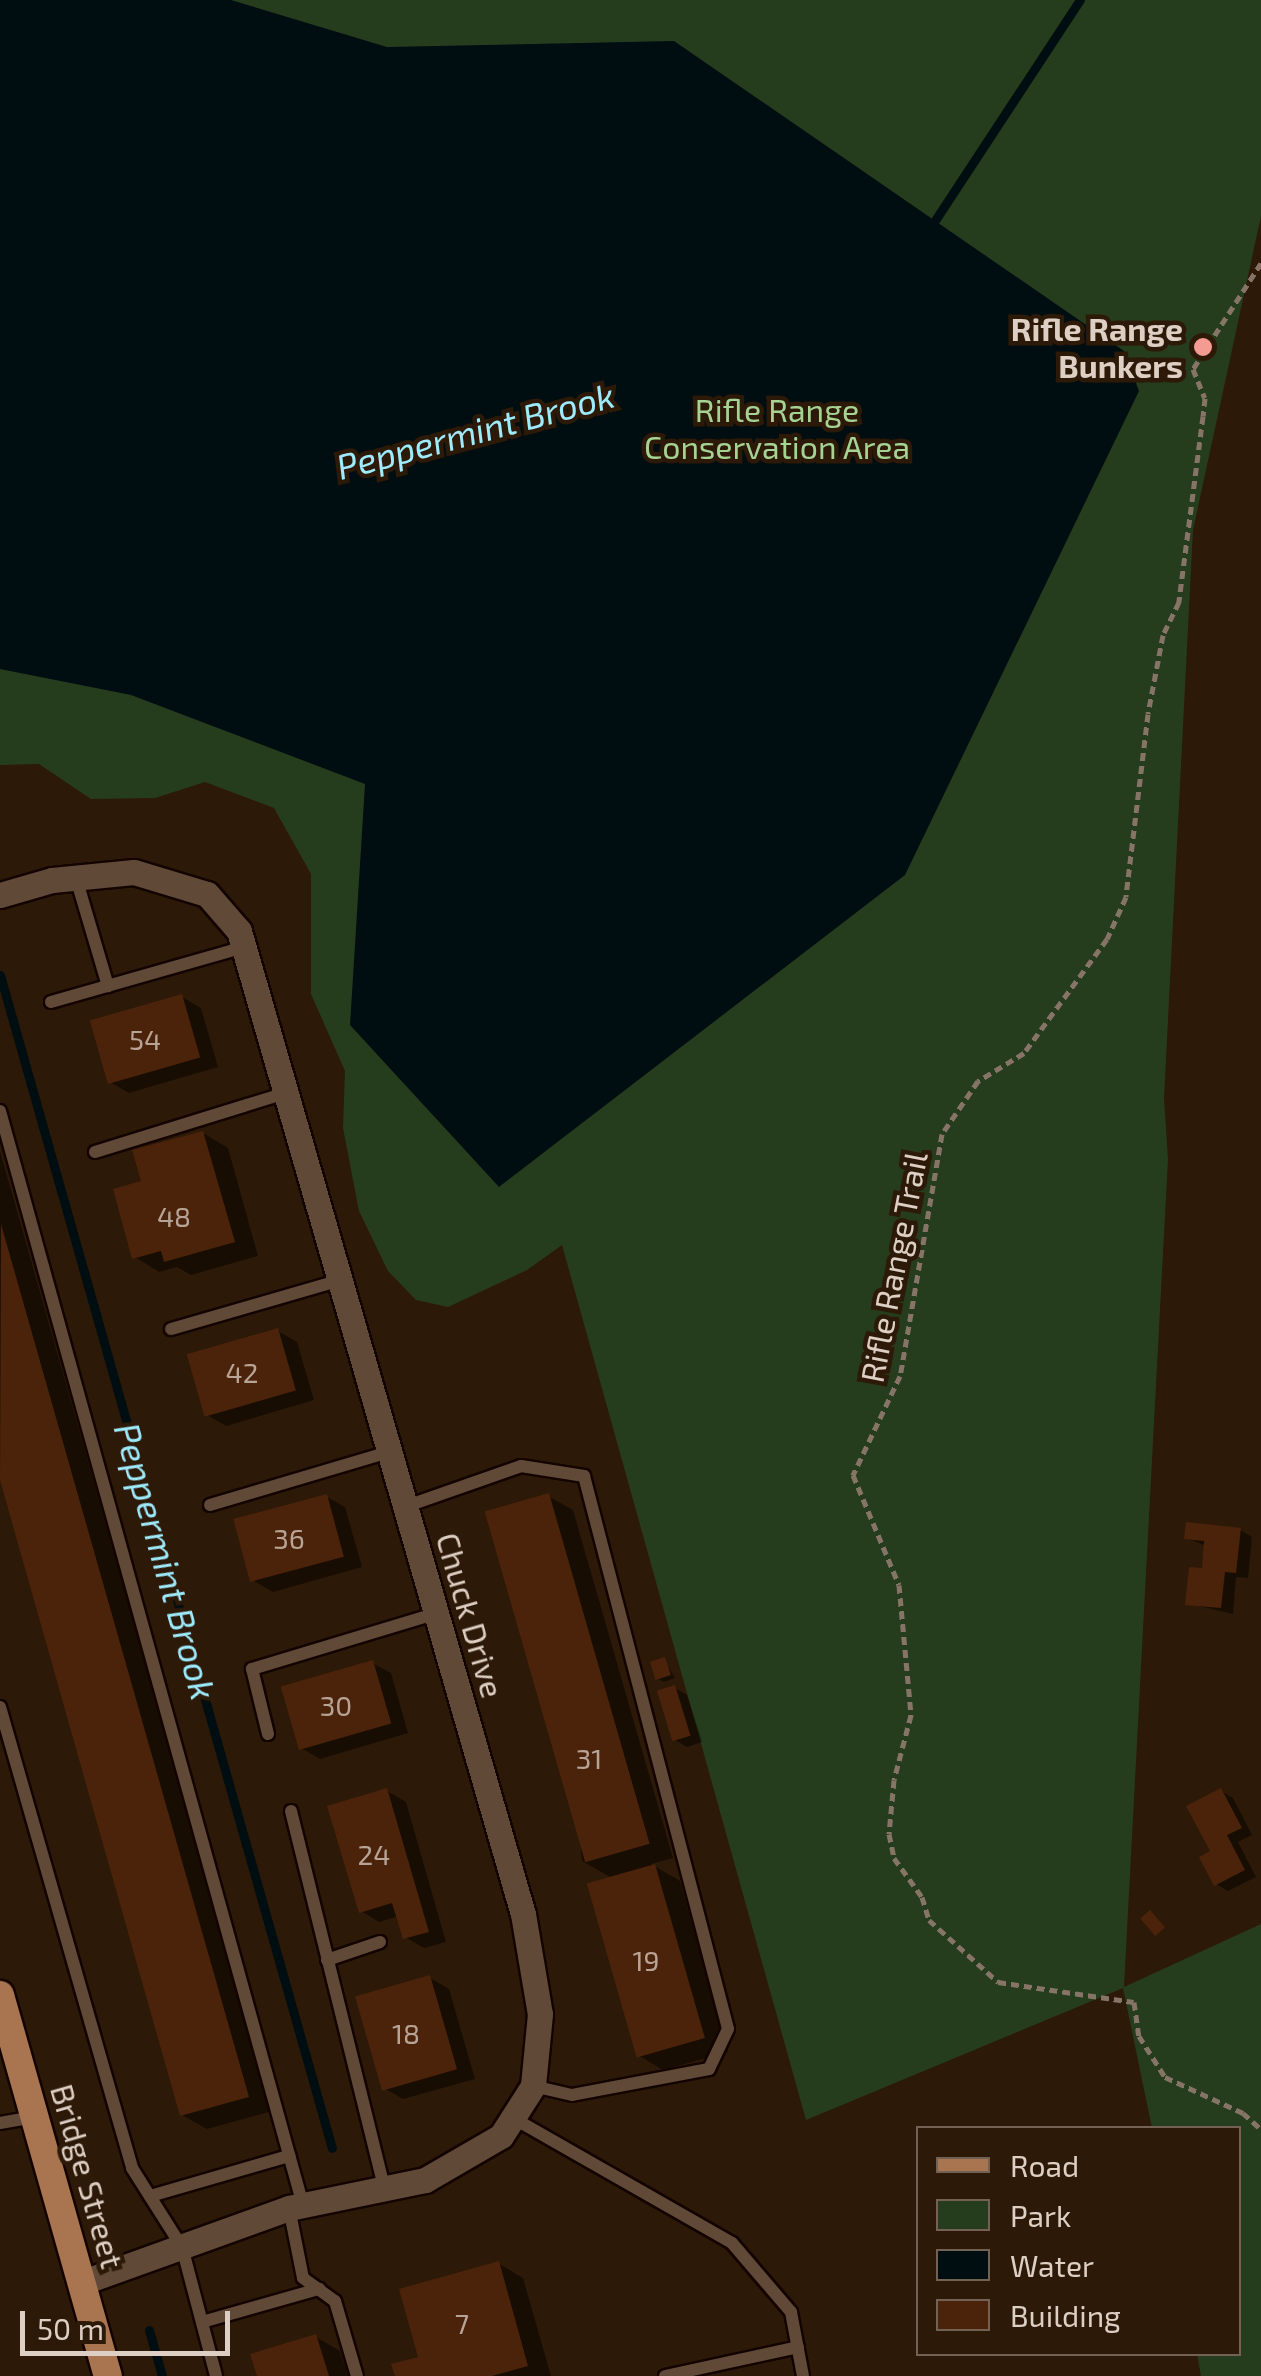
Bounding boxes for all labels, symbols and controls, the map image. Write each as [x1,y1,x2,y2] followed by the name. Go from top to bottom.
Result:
[1011,310,1183,385] place label: Rifle Range Bunkers
[1192,336,1214,358] marker: Rifle Range Bunkers
[332,373,618,487] water label: Peppermint Brook
[644,391,910,466] park label: Rifle Range Conservation Area
[129,1022,161,1056] house number: 54
[852,1148,934,1386] street label: Rifle Range Trail
[157,1199,191,1233] house number: 48
[226,1355,258,1389] house number: 42
[106,1418,226,1704] water label: Peppermint Brook
[273,1521,305,1555] house number: 36
[429,1528,513,1702] street label: Chuck Drive
[320,1688,352,1722] house number: 30
[576,1741,602,1775] house number: 31
[358,1837,390,1871] house number: 24
[632,1943,660,1977] house number: 19
[392,2016,420,2050] house number: 18
[43,2079,133,2273] street label: Bridge Street
[916,2126,1241,2356] legend
[1010,2147,1079,2183] text: Road
[1010,2197,1071,2233] text: Park
[1010,2247,1094,2283] text: Water
[25,2291,235,2353] scale bar
[1010,2297,1121,2333] text: Building
[455,2306,469,2340] house number: 7
[37,2310,104,2346] text: 50 m

